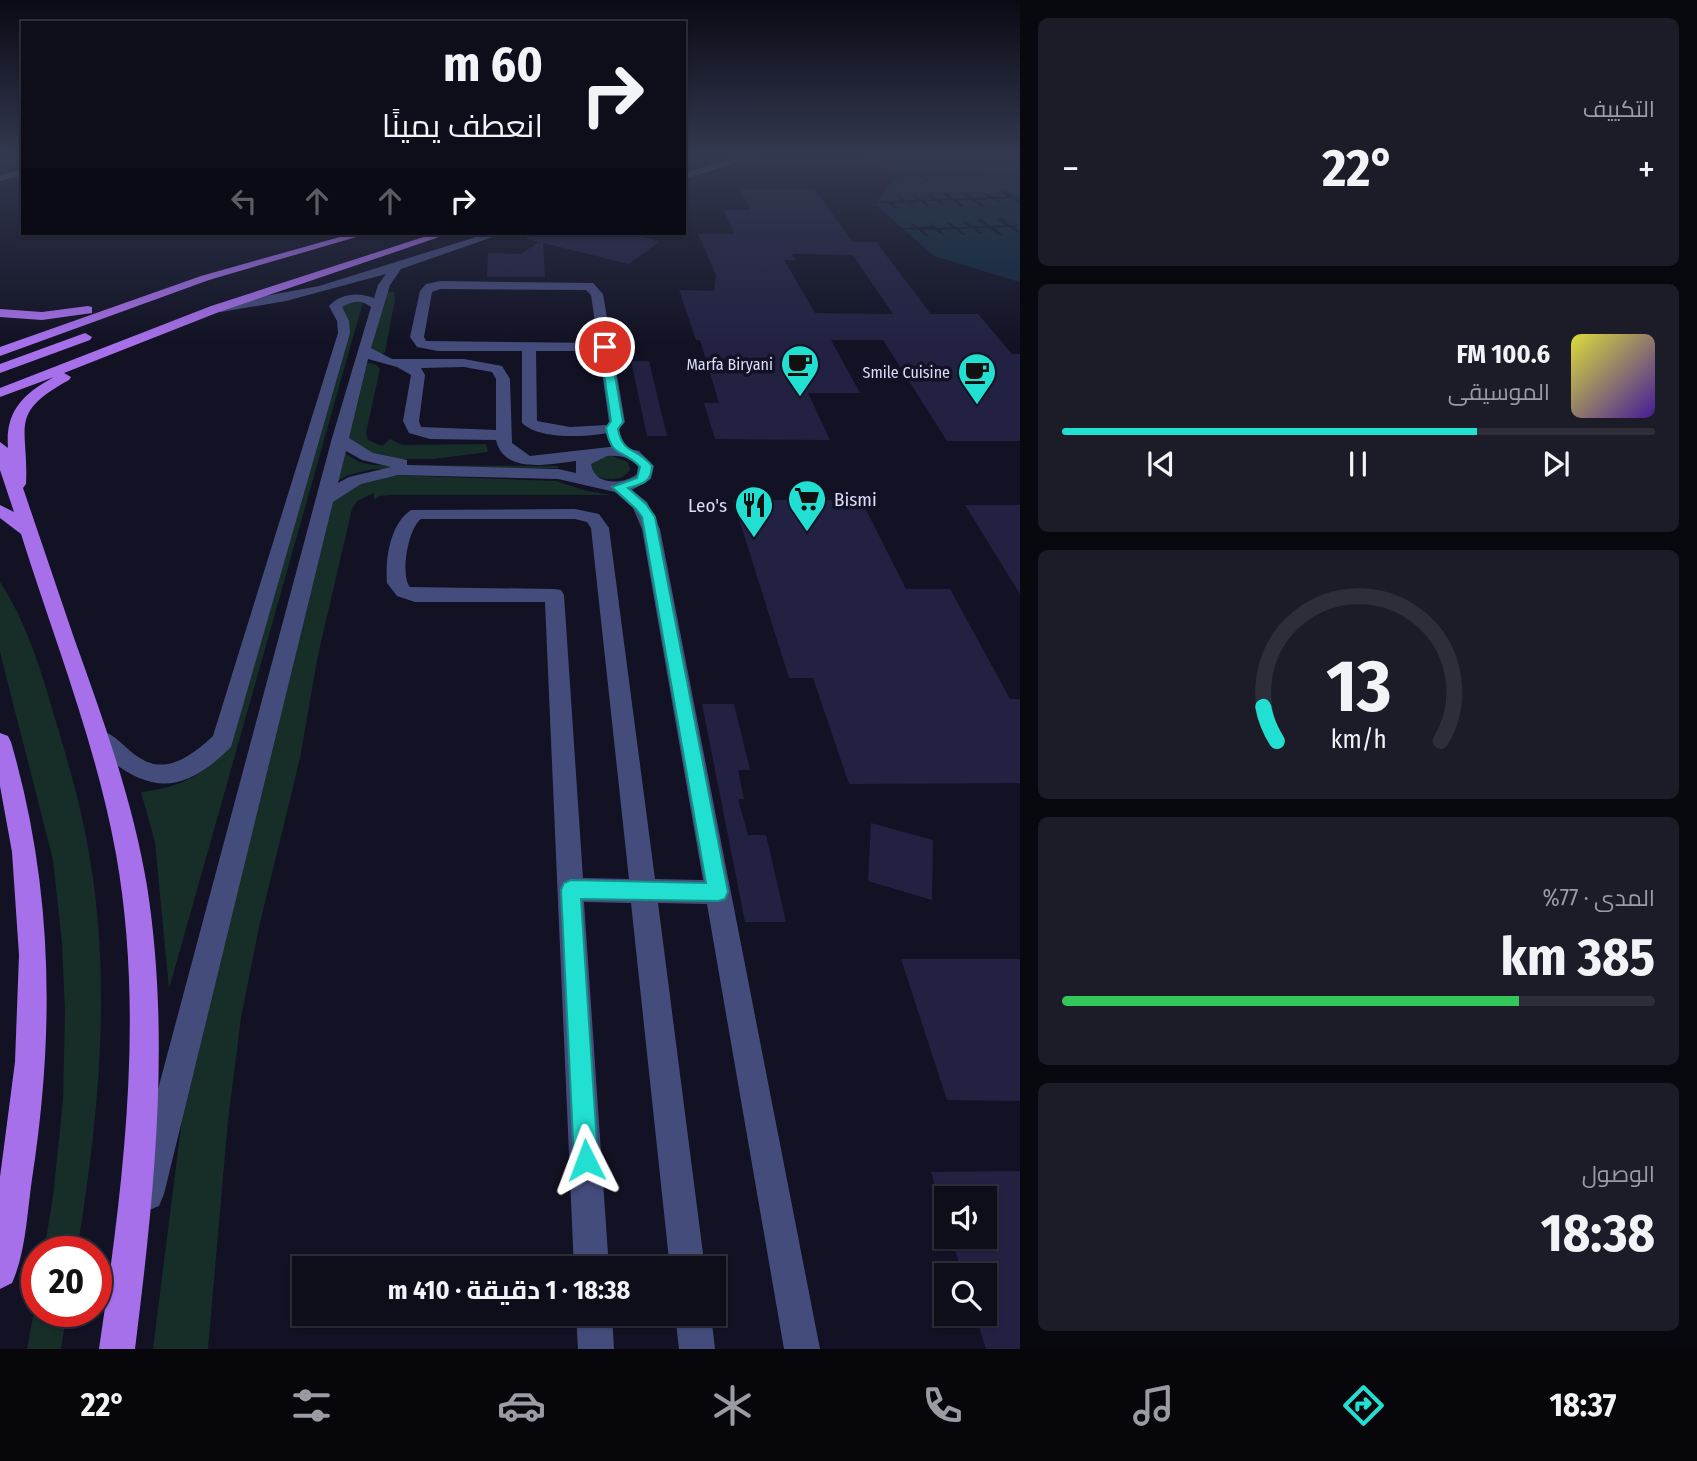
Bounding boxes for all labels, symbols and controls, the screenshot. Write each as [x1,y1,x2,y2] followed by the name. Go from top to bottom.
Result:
[443,35,543,94] text: 60 m
[567,49,658,140] icon: right
[1583,95,1655,123] text: التكييف
[382,107,543,145] text: انعطف يمينًا
[1322,137,1395,200] text: 22°
[1062,146,1079,192] text: −
[1638,146,1655,192] text: +
[225,182,263,220] icon: left
[298,182,336,220] icon: ahead
[371,182,409,220] icon: ahead
[444,182,482,220] icon: right
[575,317,635,377] pin
[586,328,624,366] icon: arrive
[1456,339,1550,370] text: 100.6 FM
[779,343,821,398] cafe icon: Marfa Biryani
[956,351,998,406] cafe icon: Smile Cuisine
[686,355,773,374] place label: Marfa Biryani
[862,363,950,382] place label: Smile Cuisine
[1448,378,1550,406] text: الموسيقى
[1142,445,1180,483] icon: previous
[1339,445,1377,483] icon: pause
[1537,445,1575,483] icon: next
[786,478,828,533] supermarket icon: Bismi
[733,484,775,539] restaurant icon: Leo's
[834,488,877,511] place label: Bismi
[688,494,727,517] place label: Leo's
[1326,643,1391,730] text: 13
[1331,724,1386,754] text: km/h
[1542,884,1655,912] text: المدى · 77%
[1500,926,1655,989] text: 385 km
[549,1123,623,1197] position arrow
[1582,1160,1655,1188] text: الوصول
[934,1186,997,1326] map controls
[934,1186,997,1249] button: sound
[1541,1202,1655,1265] text: 18:38
[21,1236,112,1327] speed limit sign: 20
[934,1263,997,1326] button: search
[388,1275,630,1306] text: 18:38 · 1 دقيقة · 410 m
[287,1381,336,1430] icon: filters
[497,1381,546,1430] icon: car
[708,1381,757,1430] icon: climate
[918,1381,967,1430] icon: phone
[1129,1381,1178,1430] icon: music
[1339,1381,1388,1430] icon: directions
[81,1386,125,1424] text: 22°
[1549,1386,1616,1424] text: 18:37

